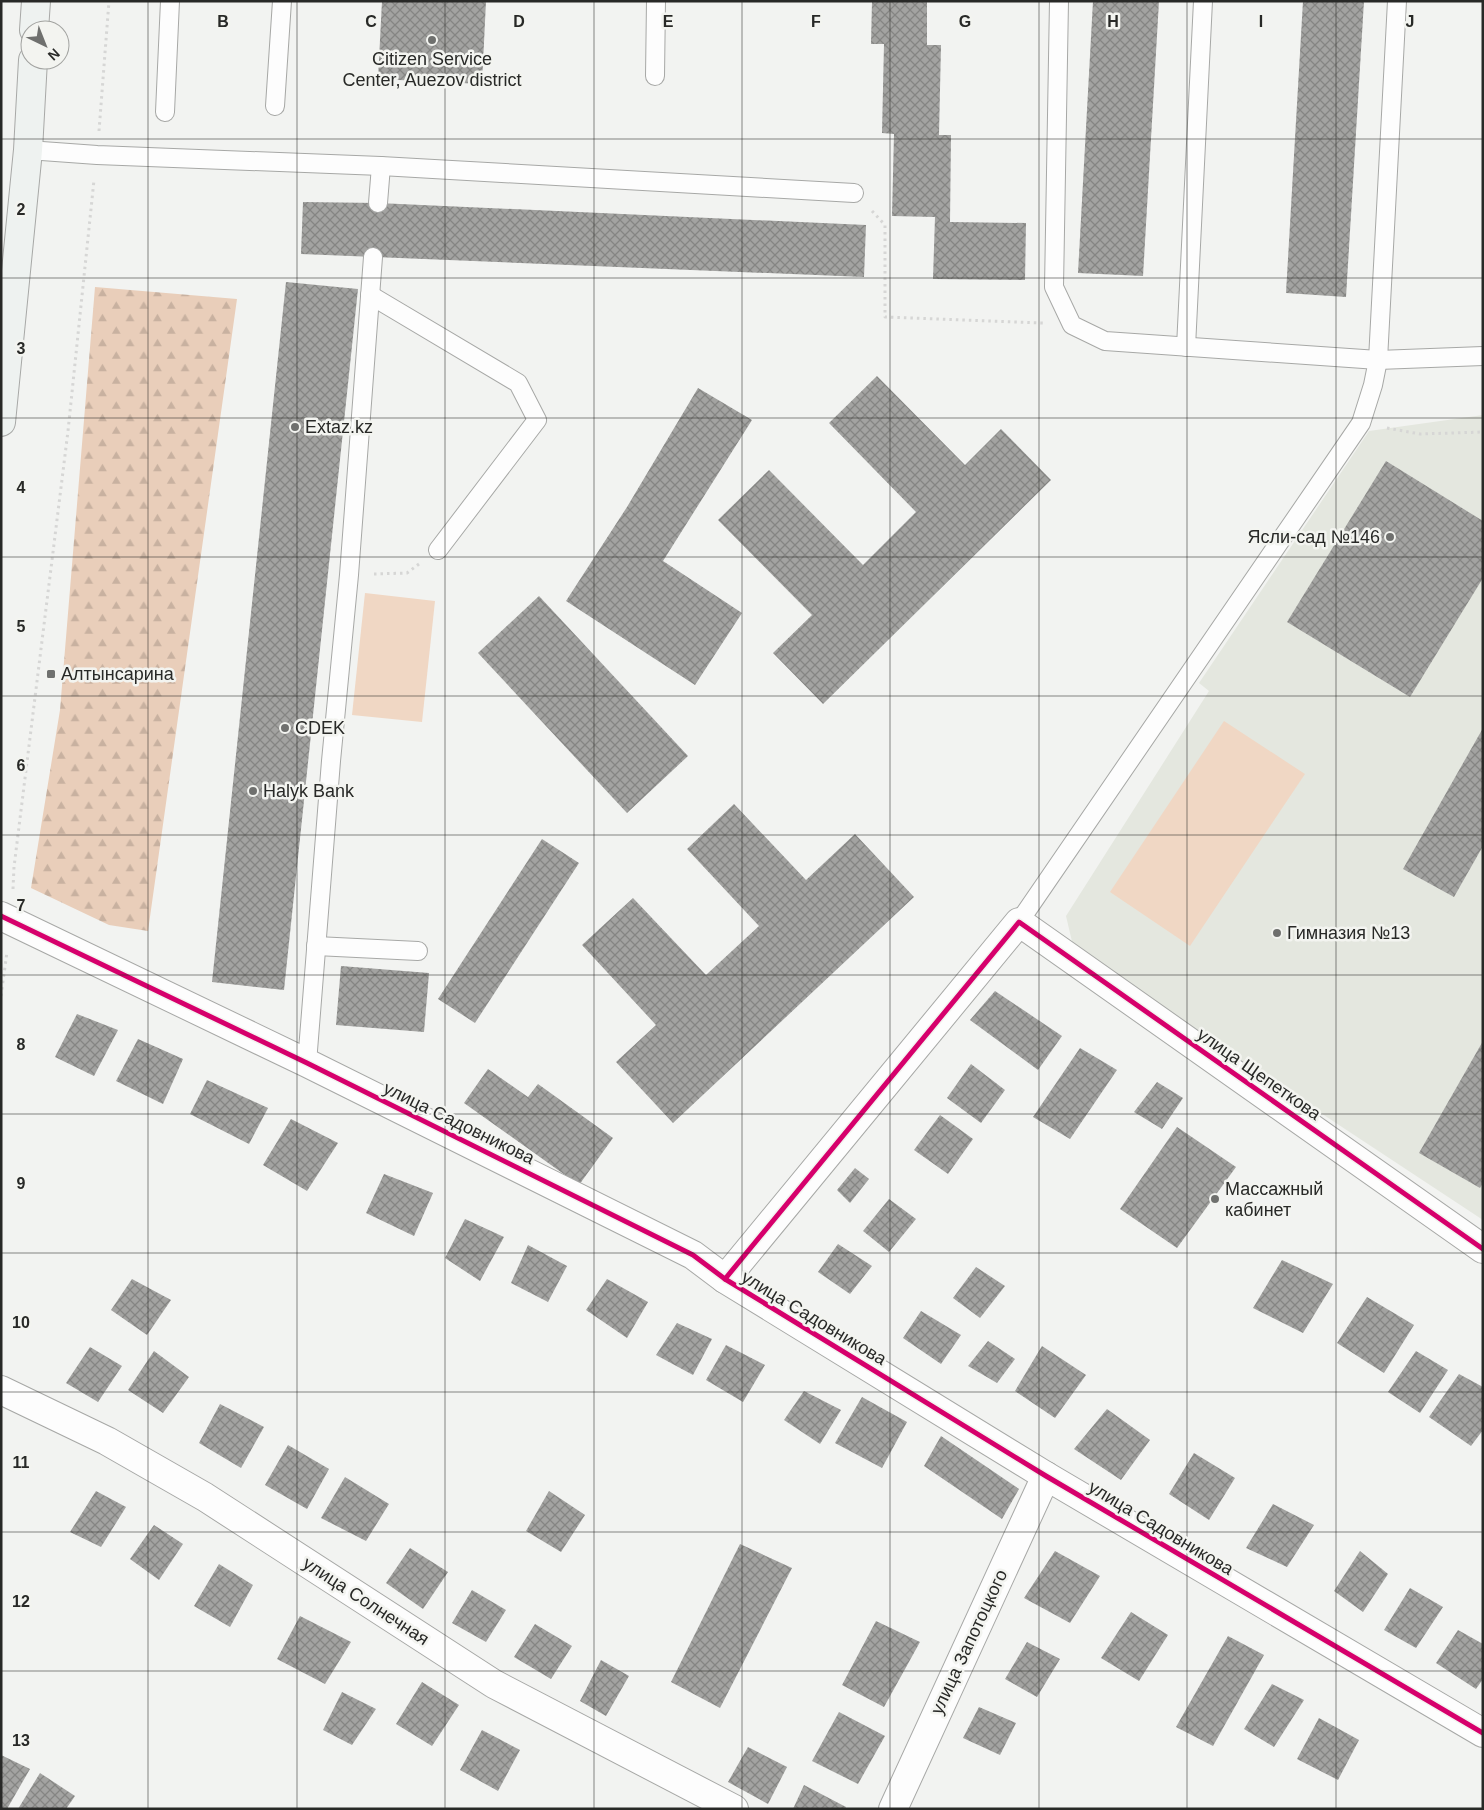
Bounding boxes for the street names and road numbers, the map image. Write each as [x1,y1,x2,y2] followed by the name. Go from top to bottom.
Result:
[1193,1024,1325,1125] street label: улица Щепеткова
[380,1078,539,1169] street label: улица Садовникова
[738,1267,891,1370] street label: улица Садовникова
[1085,1477,1238,1580] street label: улица Садовникова
[299,1553,433,1649] street label: улица Солнечная
[927,1566,1011,1718] street label: улица Запотоцкого

